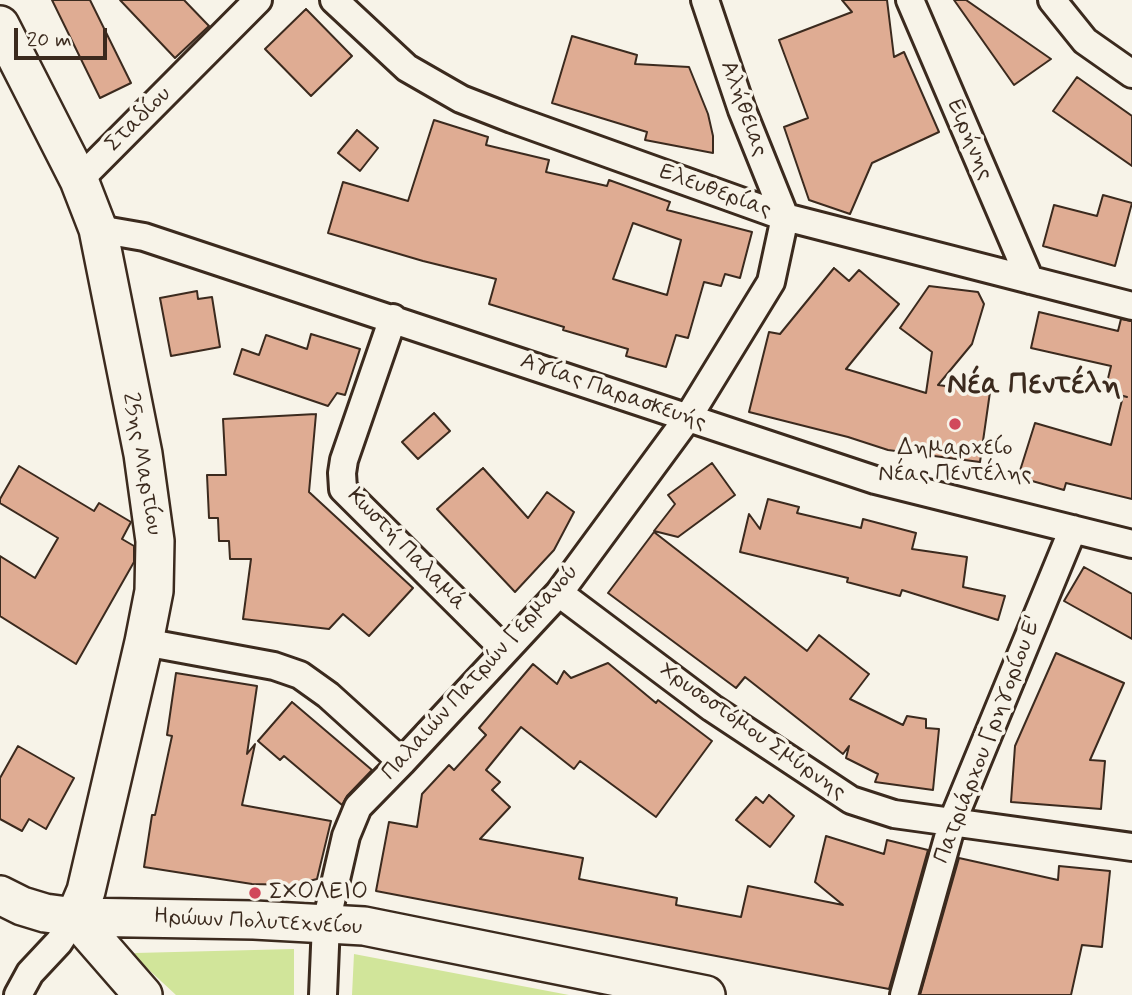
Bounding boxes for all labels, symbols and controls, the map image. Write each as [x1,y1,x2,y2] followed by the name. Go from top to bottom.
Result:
[18,14,110,58] scale bar
[27,26,72,54] text: 20 m
[713,57,773,161] street label: Αλήθειας
[100,81,178,159] street label: Σταδίου
[940,95,998,185] street label: Ειρήνης
[655,159,775,225] street label: Ελευθερίας
[516,348,710,438] street label: Αγίας Παρασκευής
[947,369,1121,405] district label: Νέα Πεντέλη
[115,391,167,537] street label: 25ης Μαρτίου
[947,416,963,432] marker: Δημαρχείο Νέας Πεντέλης
[878,435,1032,489] place label: Δημαρχείο Νέας Πεντέλης
[341,483,471,617] street label: Κωστή Παλαμά
[377,559,585,787] street label: Παλαιών Πατρών Γερμανού
[929,612,1049,868] street label: Πατριάρχου Γρηγορίου Ε'
[653,657,851,807] street label: Χρυσοστόμου Σμύρνης
[269,879,368,907] place label: ΣΧΟΛΕΙΟ
[247,885,263,901] marker: ΣΧΟΛΕΙΟ
[153,904,363,942] street label: Ηρώων Πολυτεχνείου

